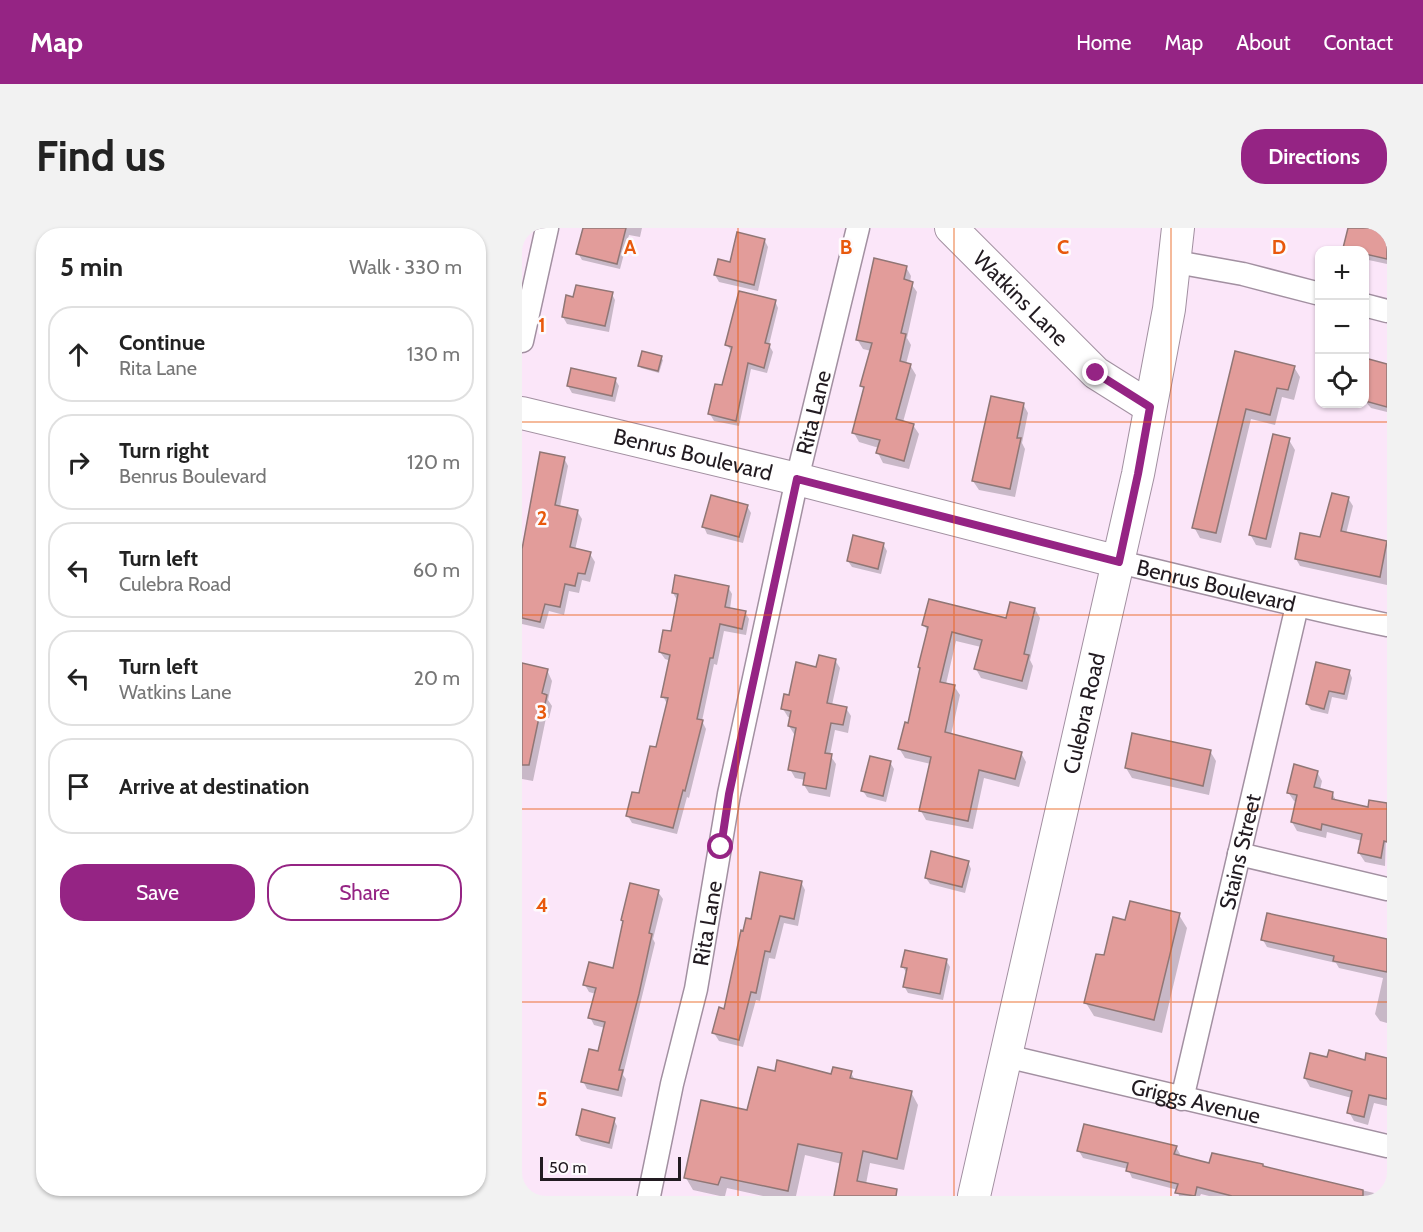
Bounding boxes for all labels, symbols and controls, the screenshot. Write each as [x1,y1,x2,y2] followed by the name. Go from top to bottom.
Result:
[30,25,83,59] text: Map
[1076,30,1132,55] text: Home
[1165,30,1203,55] text: Map
[1236,30,1290,55] text: About
[1323,30,1393,55] text: Contact
[1241,129,1387,184] button: Directions
[36,130,165,182] text: Find us
[624,235,637,259] text: A
[840,235,852,259] text: B
[1057,235,1069,259] text: C
[1272,235,1286,259] text: D
[967,245,1074,352] street label: Watkins Lane
[1315,246,1369,408] map controls
[1315,246,1369,300] button: +
[60,251,123,283] text: 5 min
[349,255,462,279] text: Walk · 330 m
[1315,300,1369,354] button: −
[538,313,546,337] text: 1
[119,329,205,356] text: Continue
[62,338,95,371] icon: ahead
[407,342,460,366] text: 130 m
[1315,354,1369,408] button: locate
[119,356,197,380] text: Rita Lane
[1082,359,1108,385] route end
[790,367,837,457] street label: Rita Lane
[611,422,775,487] street label: Benrus Boulevard
[119,437,209,464] text: Turn right
[62,446,95,479] icon: right
[407,450,460,474] text: 120 m
[119,464,267,488] text: Benrus Boulevard
[537,506,547,530] text: 2
[119,545,198,572] text: Turn left
[62,554,95,587] icon: left
[1134,554,1298,618] street label: Benrus Boulevard
[413,558,460,582] text: 60 m
[119,572,231,596] text: Culebra Road
[1057,650,1111,777] street label: Culebra Road
[119,653,198,680] text: Turn left
[62,662,95,695] icon: left
[414,666,460,690] text: 20 m
[119,680,231,704] text: Watkins Lane
[537,700,547,724] text: 3
[62,770,95,803] icon: arrive
[119,773,309,800] text: Arrive at destination
[1214,791,1267,912] street label: Stains Street
[707,833,733,859] route start
[60,864,255,921] button: Save
[267,864,462,921] button: Share
[687,879,728,968] street label: Rita Lane
[536,893,548,917] text: 4
[1128,1073,1263,1130] street label: Griggs Avenue
[537,1087,547,1111] text: 5
[540,1154,681,1182] scale bar
[549,1158,586,1177] text: 50 m

